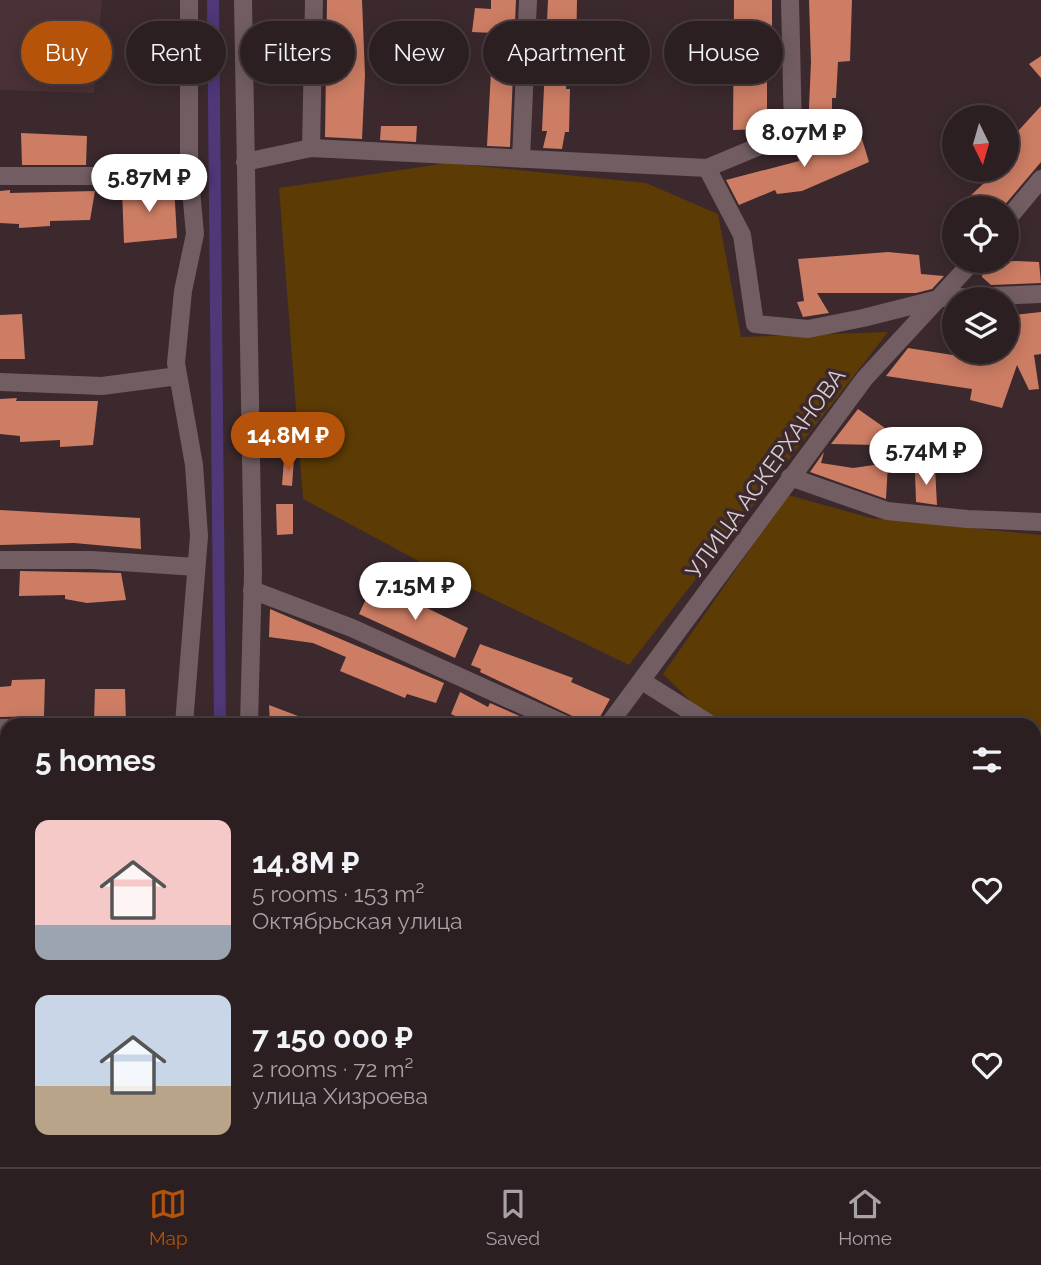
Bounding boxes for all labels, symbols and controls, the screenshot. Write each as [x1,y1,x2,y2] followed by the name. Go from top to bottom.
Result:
[21,21,112,84] chip: Buy
[126,21,226,84] chip: Rent
[240,21,355,84] chip: Filters
[369,21,469,84] chip: New
[483,21,650,84] chip: Apartment
[664,21,783,84] chip: House
[942,105,1018,182] north arrow
[942,105,1019,364] map controls
[739,110,869,169] pin: 8.07M ₽
[762,118,846,145] text: 8.07M ₽
[84,154,214,214] pin: 5.87M ₽
[107,163,191,190] text: 5.87M ₽
[942,196,1019,273] button: locate
[942,287,1019,364] button: layers
[680,362,851,583] street label: УЛИЦА АСКЕРХАНОВА
[223,412,353,472] pin: 14.8M ₽
[247,421,329,448] text: 14.8M ₽
[861,428,991,487] pin: 5.74M ₽
[885,436,967,463] text: 5.74M ₽
[350,562,480,622] pin: 7.15M ₽
[375,571,455,598] text: 7.15M ₽
[968,741,1006,779] icon: filters
[35,743,156,778] text: 5 homes
[252,845,359,880] text: 14.8M ₽
[91,848,175,932] icon: home
[968,871,1006,909] icon: heart
[252,880,424,907] text: 5 rooms · 153 m²
[252,907,463,934] text: Октябрьская улица
[252,1020,413,1055] text: 7 150 000 ₽
[91,1023,175,1107] icon: home
[968,1046,1006,1084] icon: heart
[252,1055,413,1082] text: 2 rooms · 72 m²
[252,1082,428,1109] text: улица Хизроева
[149,1185,188,1249] tab: Map
[486,1185,540,1249] tab: Saved
[838,1185,892,1249] tab: Home

